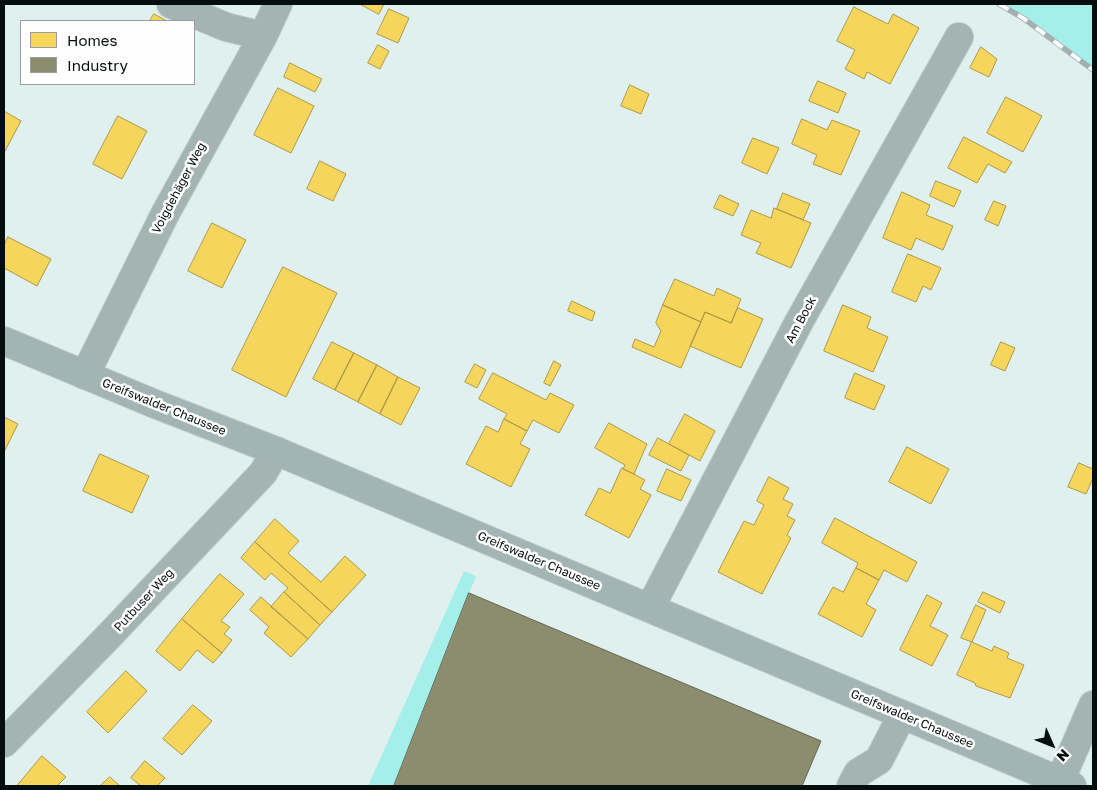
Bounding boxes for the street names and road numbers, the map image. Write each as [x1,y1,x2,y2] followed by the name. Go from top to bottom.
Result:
[149,140,209,236] street label: Voigdehäger Weg
[783,294,819,346] street label: Am Bock
[100,376,228,438] street label: Greifswalder Chaussee
[475,529,603,593] street label: Greifswalder Chaussee
[111,565,177,635] street label: Putbuser Weg
[848,687,976,751] street label: Greifswalder Chaussee

